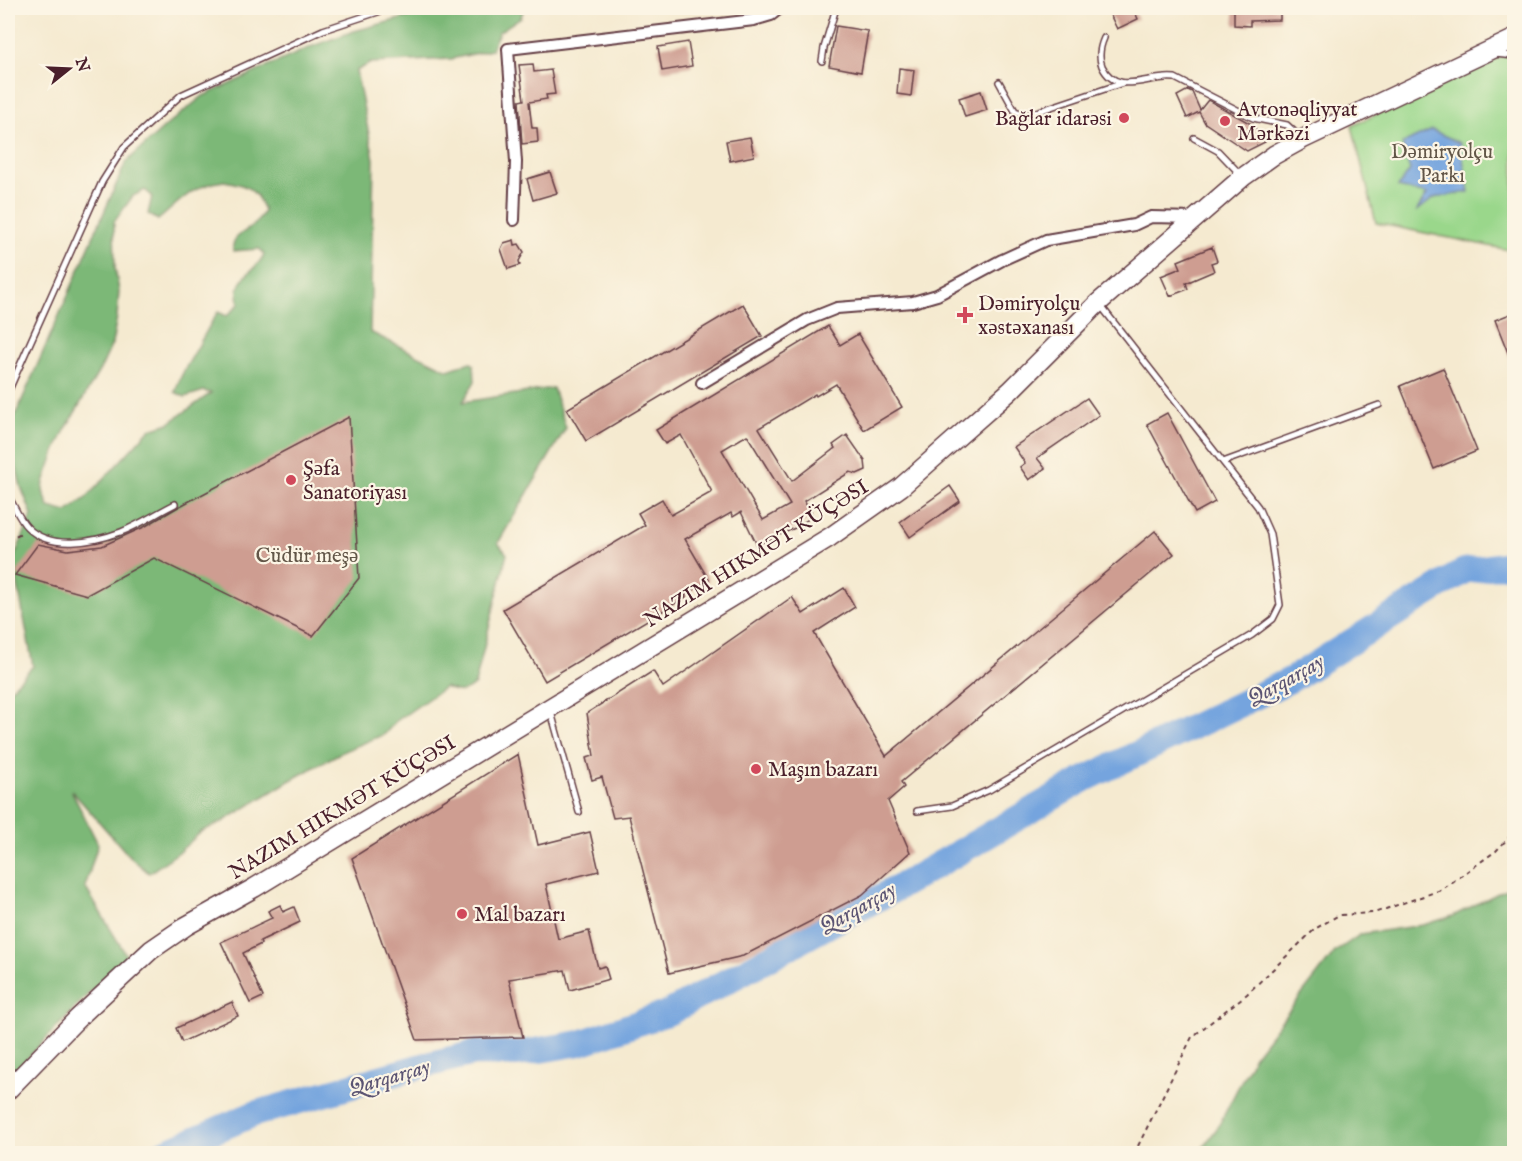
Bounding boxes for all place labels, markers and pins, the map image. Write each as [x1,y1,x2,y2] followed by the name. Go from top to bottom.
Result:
[1236,97,1358,148] place label: Avtonəqliyyat Mərkəzi
[995,106,1112,133] place label: Bağlar idarəsi
[1117,111,1131,125] marker: Bağlar idarəsi
[1218,114,1232,128] marker: Avtonəqliyyat Mərkəzi
[978,291,1081,342] place label: Dəmiryolçu xəstəxanası
[956,306,974,324] marker: Dəmiryolçu xəstəxanası
[303,456,407,507] place label: Şəfa Sanatoriyası
[284,473,298,487] marker: Şəfa Sanatoriyası
[768,757,878,784] place label: Maşın bazarı
[749,762,763,776] marker: Maşın bazarı
[474,902,566,929] place label: Mal bazarı
[455,907,469,921] marker: Mal bazarı

